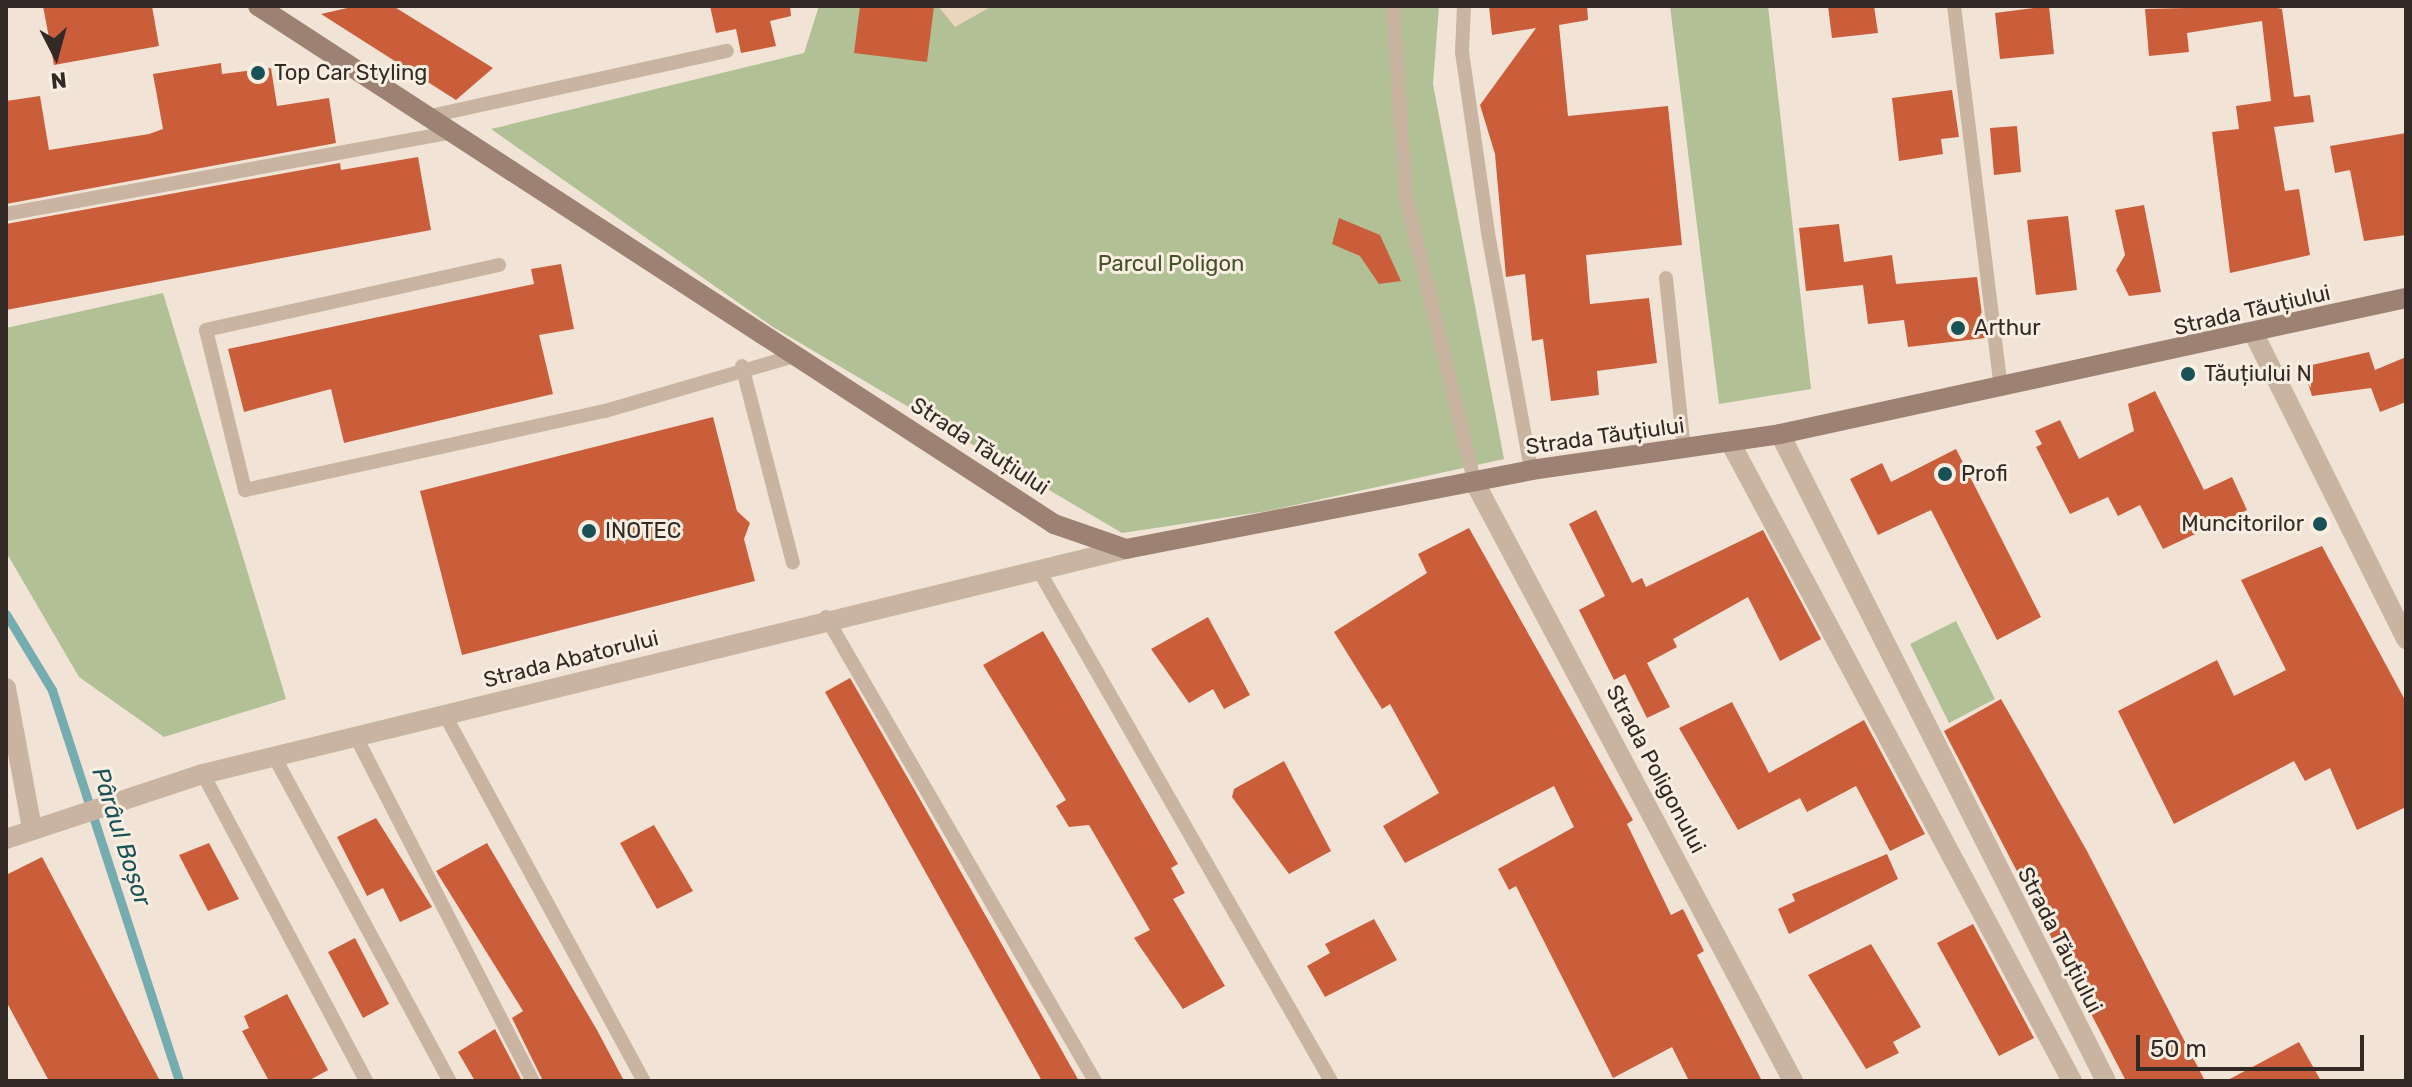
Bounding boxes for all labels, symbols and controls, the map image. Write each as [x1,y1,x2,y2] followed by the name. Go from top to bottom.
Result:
[16,16,96,96] north arrow
[274,60,428,86] place label: Top Car Styling
[249,64,267,82] marker: Top Car Styling
[49,66,68,95] text: N
[1098,251,1244,277] park label: Parcul Poligon
[2171,279,2333,341] street label: Strada Tăuțiului
[1974,315,2041,341] place label: Arthur
[1949,319,1967,337] marker: Arthur
[2204,361,2312,387] place label: Tăuțiului N
[2179,365,2197,383] marker: Tăuțiului N
[906,391,1054,501] street label: Strada Tăuțiului
[1524,412,1686,460] street label: Strada Tăuțiului
[1961,461,2008,487] place label: Profi
[1936,465,1954,483] marker: Profi
[2181,511,2304,537] place label: Muncitorilor
[2311,515,2329,533] marker: Muncitorilor
[605,518,681,544] place label: INOTEC
[580,522,598,540] marker: INOTEC
[481,624,661,694] street label: Strada Abatorului
[1601,680,1711,858] street label: Strada Poligonului
[85,764,157,910] water label: Pârâul Boșor
[2012,863,2108,1017] street label: Strada Tăuțiului
[2140,1019,2368,1069] scale bar
[2150,1035,2207,1063] text: 50 m

